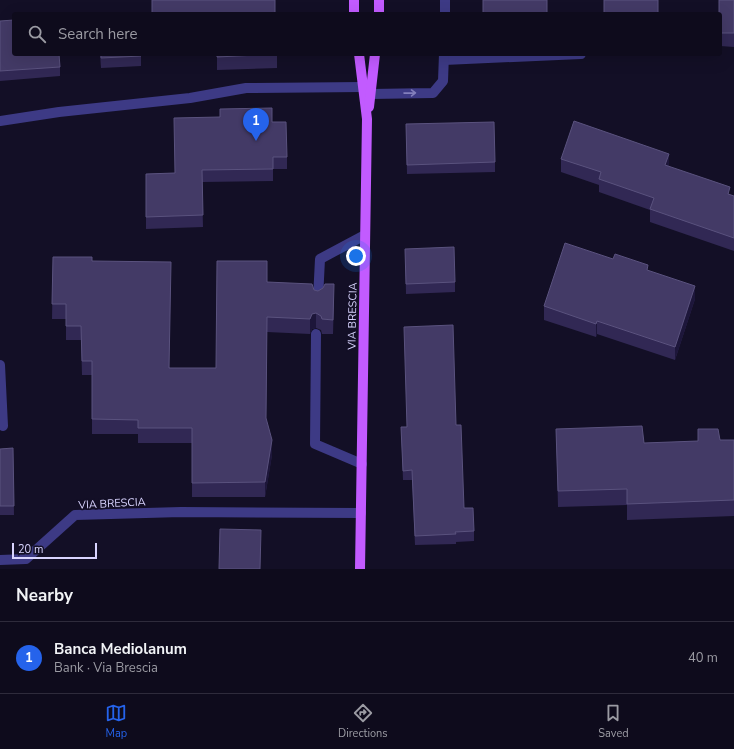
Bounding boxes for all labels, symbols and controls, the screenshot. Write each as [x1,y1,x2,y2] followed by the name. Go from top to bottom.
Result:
[12,12,722,56] search box
[26,23,48,45] icon: search
[58,24,138,44] text: Search here
[403,89,416,97] one-way arrow
[243,108,269,141] pin: 1
[346,246,366,266] your location
[344,282,361,351] street label: VIA BRESCIA
[77,494,146,513] street label: VIA BRESCIA
[12,541,97,560] scale bar
[18,542,43,557] text: 20 m
[16,584,73,607] text: Nearby
[54,639,187,659] text: Banca Mediolanum
[25,649,33,667] text: 1
[688,649,718,667] text: 40 m
[54,659,158,677] text: Bank · Via Brescia
[105,702,127,741] tab: Map
[338,702,388,741] tab: Directions
[598,702,629,741] tab: Saved

